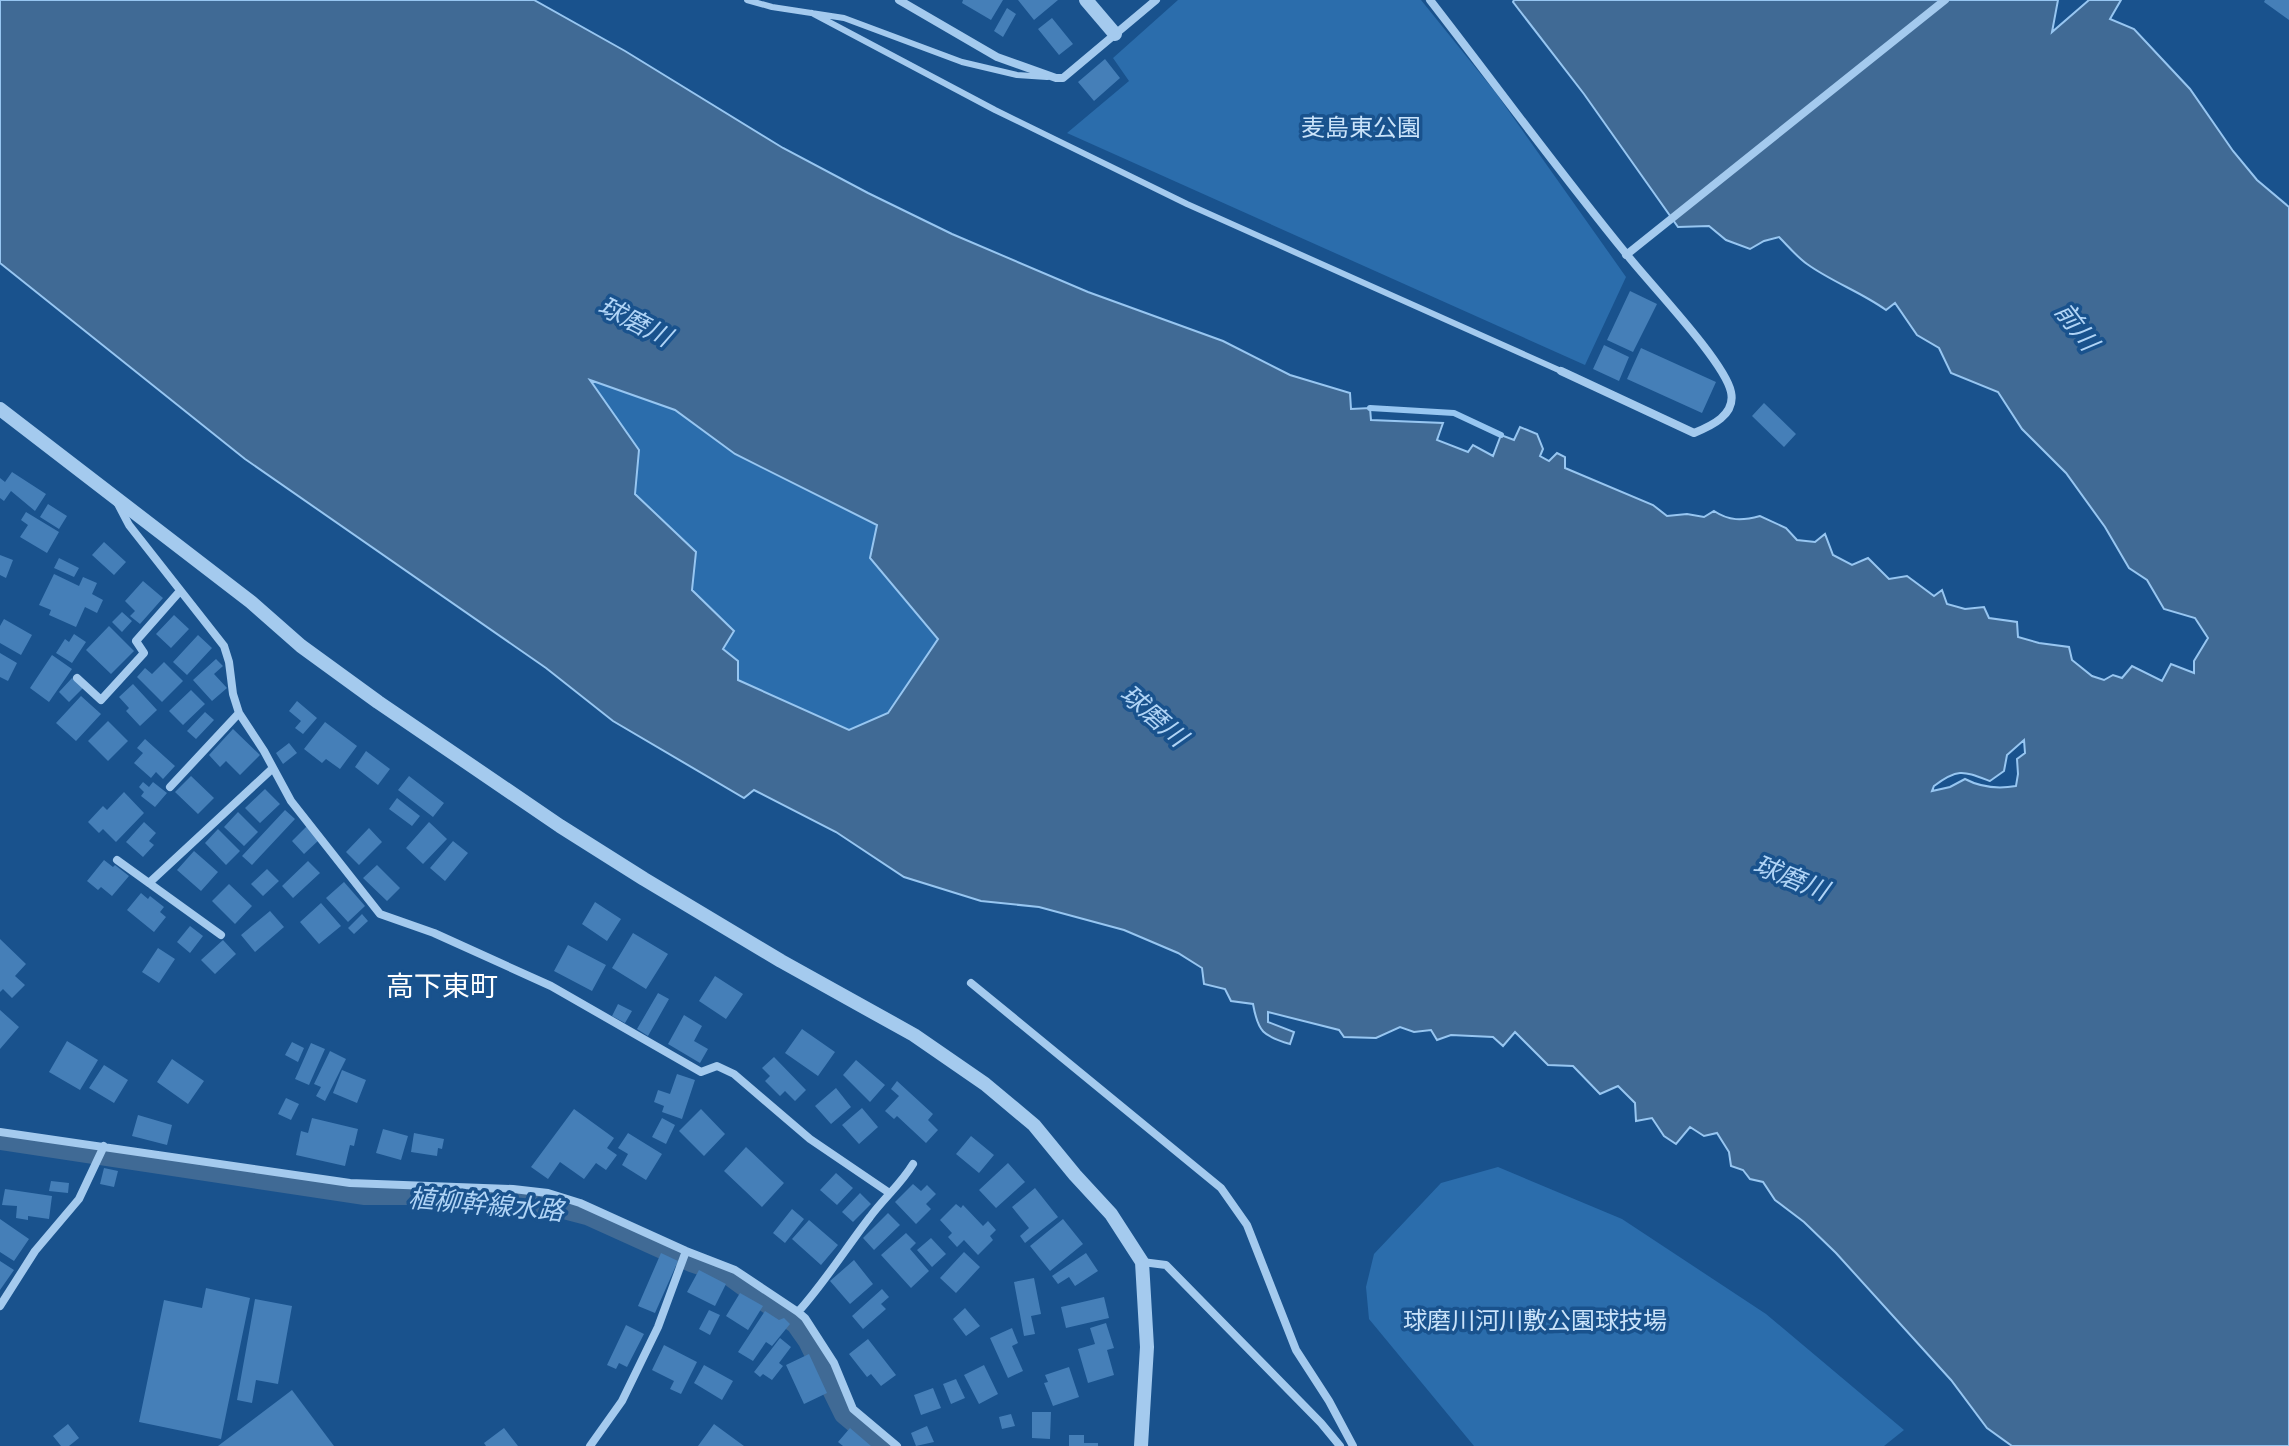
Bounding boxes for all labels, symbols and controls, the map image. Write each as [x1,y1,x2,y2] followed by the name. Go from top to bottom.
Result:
[1301,111,1421,143] park label: 麦島東公園
[592,288,680,356] water label: 球磨川
[2047,295,2108,360] water label: 前川
[1113,676,1197,756] water label: 球磨川
[1748,846,1836,909] water label: 球磨川
[386,967,498,1005] district label: 高下東町
[407,1180,567,1228] water label: 植柳幹線水路
[1403,1304,1667,1336] park label: 球磨川河川敷公園球技場

